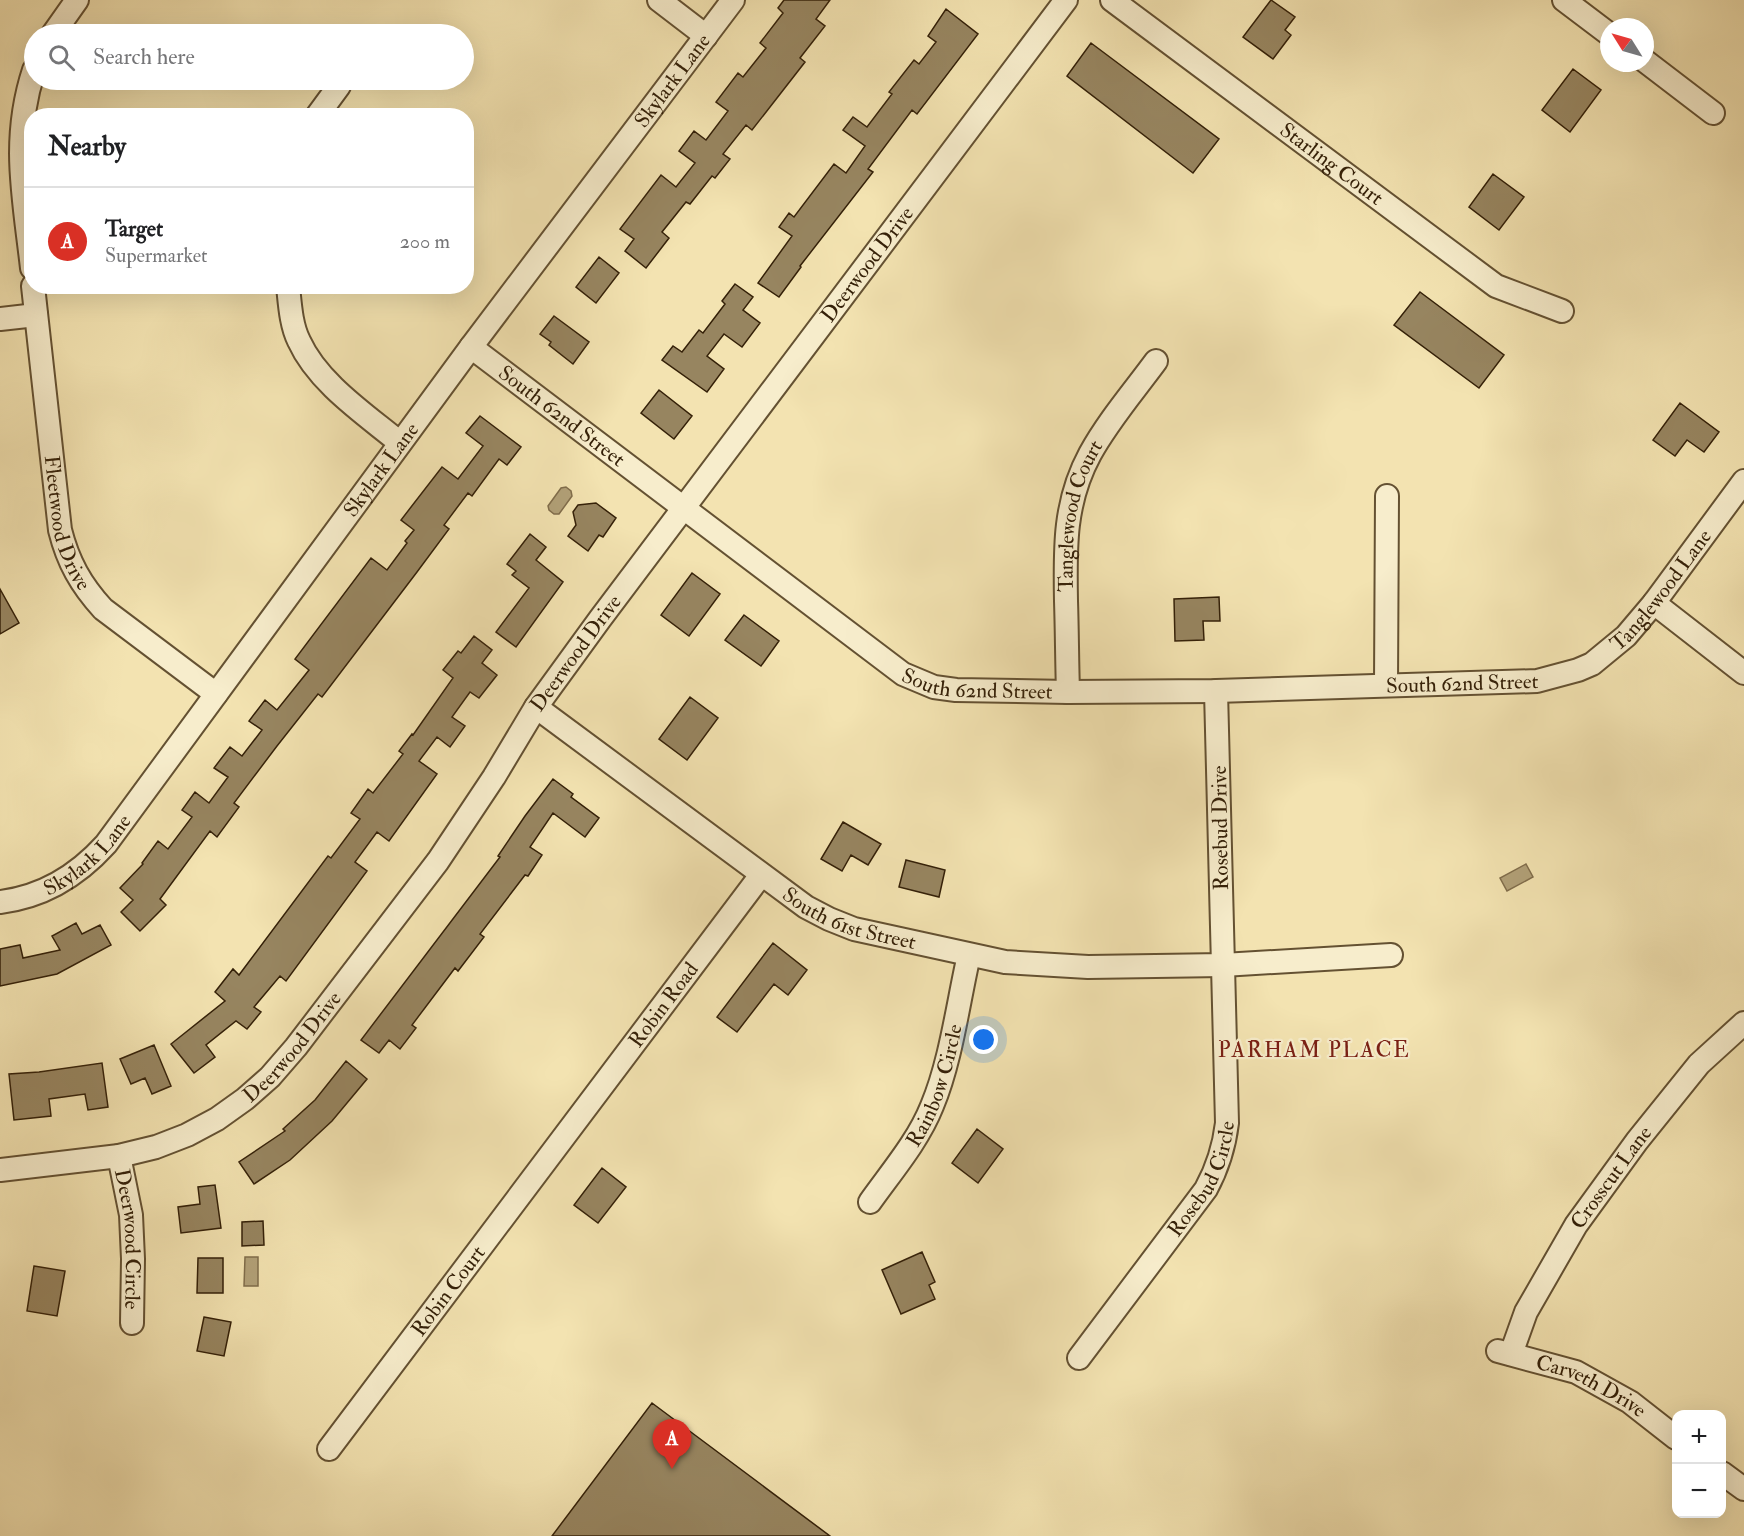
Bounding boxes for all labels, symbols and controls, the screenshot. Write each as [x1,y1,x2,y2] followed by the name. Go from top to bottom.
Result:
[1600,18,1654,72] north arrow
[24,24,474,90] search box
[628,28,717,133] street label: Skylark Lane
[45,41,78,74] icon: search
[93,43,195,71] text: Search here
[1274,117,1389,212] street label: Starling Court
[48,131,126,163] text: Nearby
[815,201,920,328] street label: Deerwood Drive
[105,215,163,243] text: Target
[61,229,74,254] text: A
[400,229,450,254] text: 200 m
[105,243,208,268] text: Supermarket
[493,359,631,473] street label: South 62nd Street
[338,417,425,522] street label: Skylark Lane
[1053,435,1109,592] street label: Tanglewood Court
[38,454,97,596] street label: Fleetwood Drive
[1605,524,1718,657] street label: Tanglewood Lane
[524,589,628,717] street label: Deerwood Drive
[898,662,1053,706] street label: South 62nd Street
[1386,668,1539,700] street label: South 62nd Street
[1206,765,1235,891] street label: Rosebud Drive
[39,809,137,902] street label: Skylark Lane
[777,881,919,956] street label: South 61st Street
[623,956,705,1053] street label: Robin Road
[237,986,348,1109] street label: Deerwood Drive
[900,1022,969,1152] street label: Rainbow Circle
[969,1025,998,1054] your location
[1218,1036,1410,1064] district label: PARHAM PLACE
[1162,1119,1241,1242] street label: Rosebud Circle
[1565,1120,1658,1235] street label: Crosscut Lane
[108,1166,146,1310] street label: Deerwood Circle
[405,1240,492,1342] street label: Robin Court
[1533,1349,1652,1424] street label: Carveth Drive
[1672,1410,1726,1518] map controls
[1672,1410,1726,1464] button: +
[652,1420,692,1469] pin: A
[1672,1464,1726,1518] button: −

